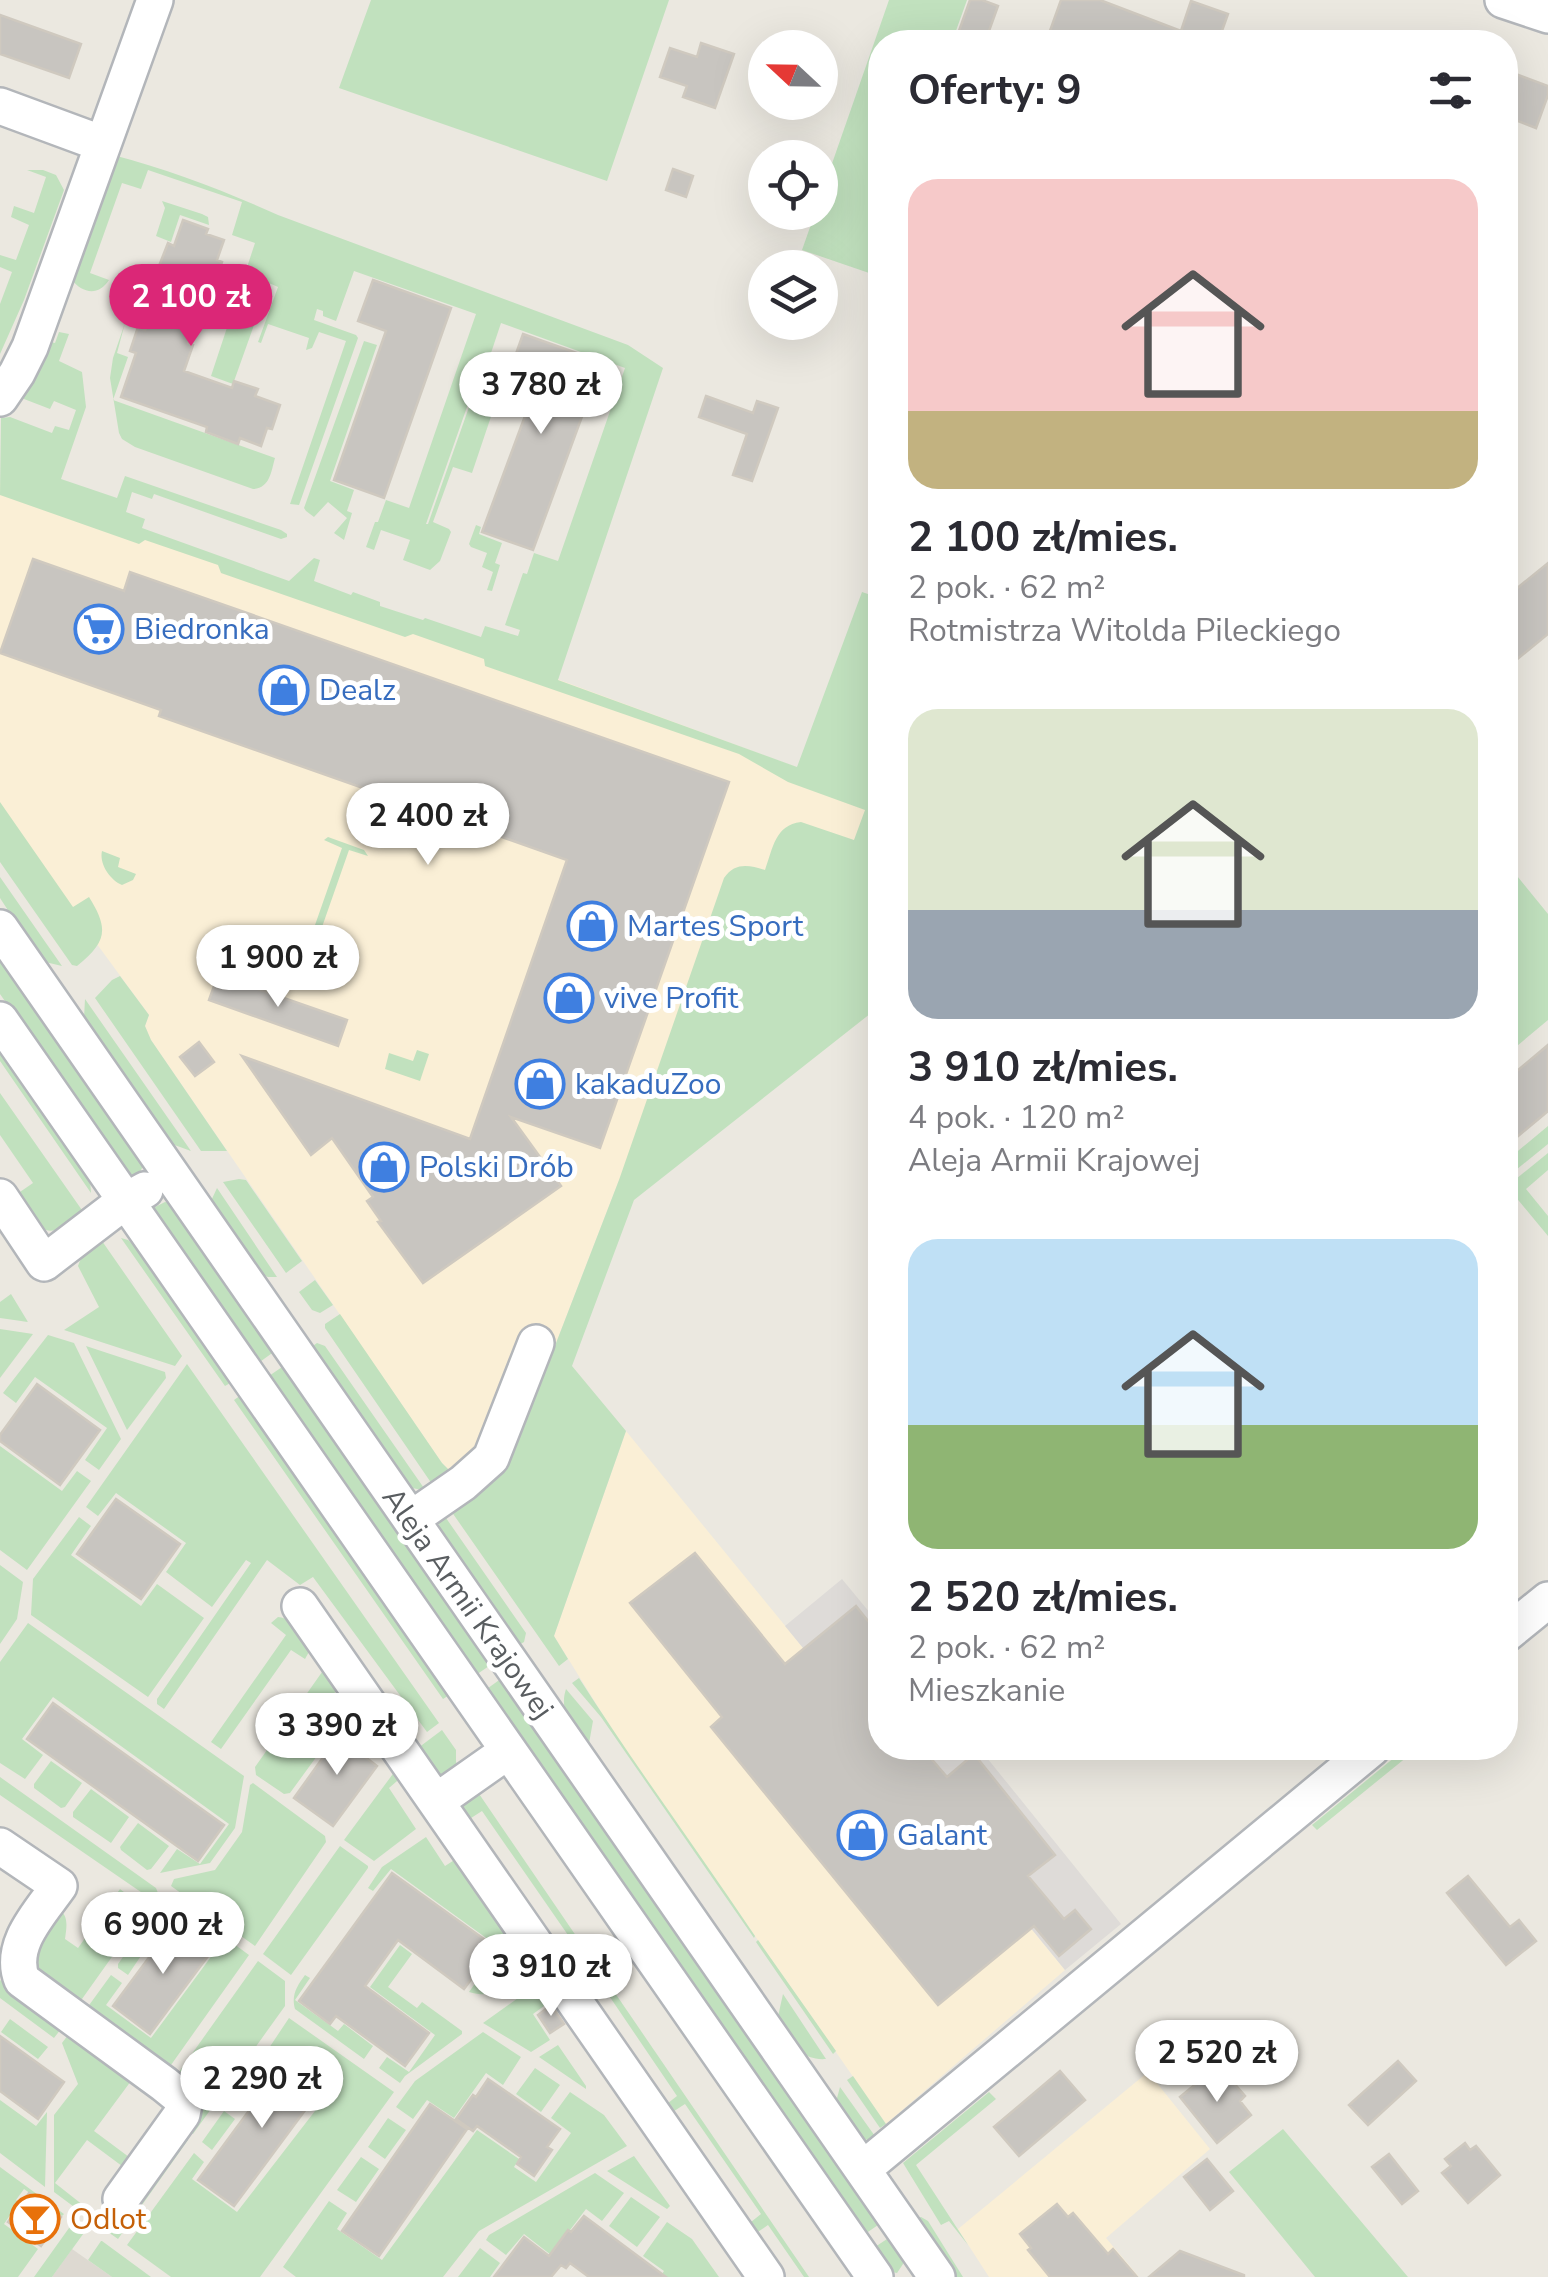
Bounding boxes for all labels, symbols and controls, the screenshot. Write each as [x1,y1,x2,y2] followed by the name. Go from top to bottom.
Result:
[748,30,838,120] north arrow
[748,30,838,340] map controls
[908,62,1082,119] text: Oferty: 9
[1423,63,1478,118] icon: filters
[748,140,838,230] button: locate
[1103,244,1283,424] icon: home
[748,250,838,340] button: layers
[88,264,294,349] pin: 2 100 zł
[131,275,251,318] text: 2 100 zł
[438,352,644,437] pin: 3 780 zł
[481,363,601,406] text: 3 780 zł
[908,509,1178,566] text: 2 100 zł/mies.
[908,566,1105,609] text: 2 pok. · 62 m²
[73,603,125,655] supermarket icon: Biedronka
[134,609,270,650] place label: Biedronka
[908,609,1341,652] text: Rotmistrza Witolda Pileckiego
[258,664,310,716] shop icon: Dealz
[319,670,396,711] place label: Dealz
[1103,774,1283,954] icon: home
[325,783,531,868] pin: 2 400 zł
[368,794,488,837] text: 2 400 zł
[566,900,618,952] shop icon: Martes Sport
[627,906,804,947] place label: Martes Sport
[175,925,381,1010] pin: 1 900 zł
[218,936,338,979] text: 1 900 zł
[543,972,595,1024] shop icon: vive Profit
[604,978,739,1019] place label: vive Profit
[908,1039,1178,1096] text: 3 910 zł/mies.
[514,1058,566,1110] shop icon: kakaduZoo
[575,1064,721,1105] place label: kakaduZoo
[908,1096,1125,1139] text: 4 pok. · 120 m²
[908,1139,1200,1182] text: Aleja Armii Krajowej
[358,1141,410,1193] shop icon: Polski Drób
[419,1147,574,1188] place label: Polski Drób
[1103,1304,1283,1484] icon: home
[372,1479,563,1727] street label: Aleja Armii Krajowej
[908,1569,1178,1626] text: 2 520 zł/mies.
[908,1626,1105,1669] text: 2 pok. · 62 m²
[908,1669,1065,1712] text: Mieszkanie
[234,1693,440,1778] pin: 3 390 zł
[277,1704,397,1747] text: 3 390 zł
[836,1809,888,1861] shop icon: Galant
[897,1815,987,1856] place label: Galant
[60,1892,266,1977] pin: 6 900 zł
[103,1903,223,1946] text: 6 900 zł
[448,1934,654,2019] pin: 3 910 zł
[491,1945,611,1988] text: 3 910 zł
[1114,2020,1320,2105] pin: 2 520 zł
[1157,2031,1277,2074] text: 2 520 zł
[159,2046,365,2131] pin: 2 290 zł
[202,2057,322,2100] text: 2 290 zł
[9,2193,61,2245] bar icon: Odlot
[70,2199,147,2240] place label: Odlot

